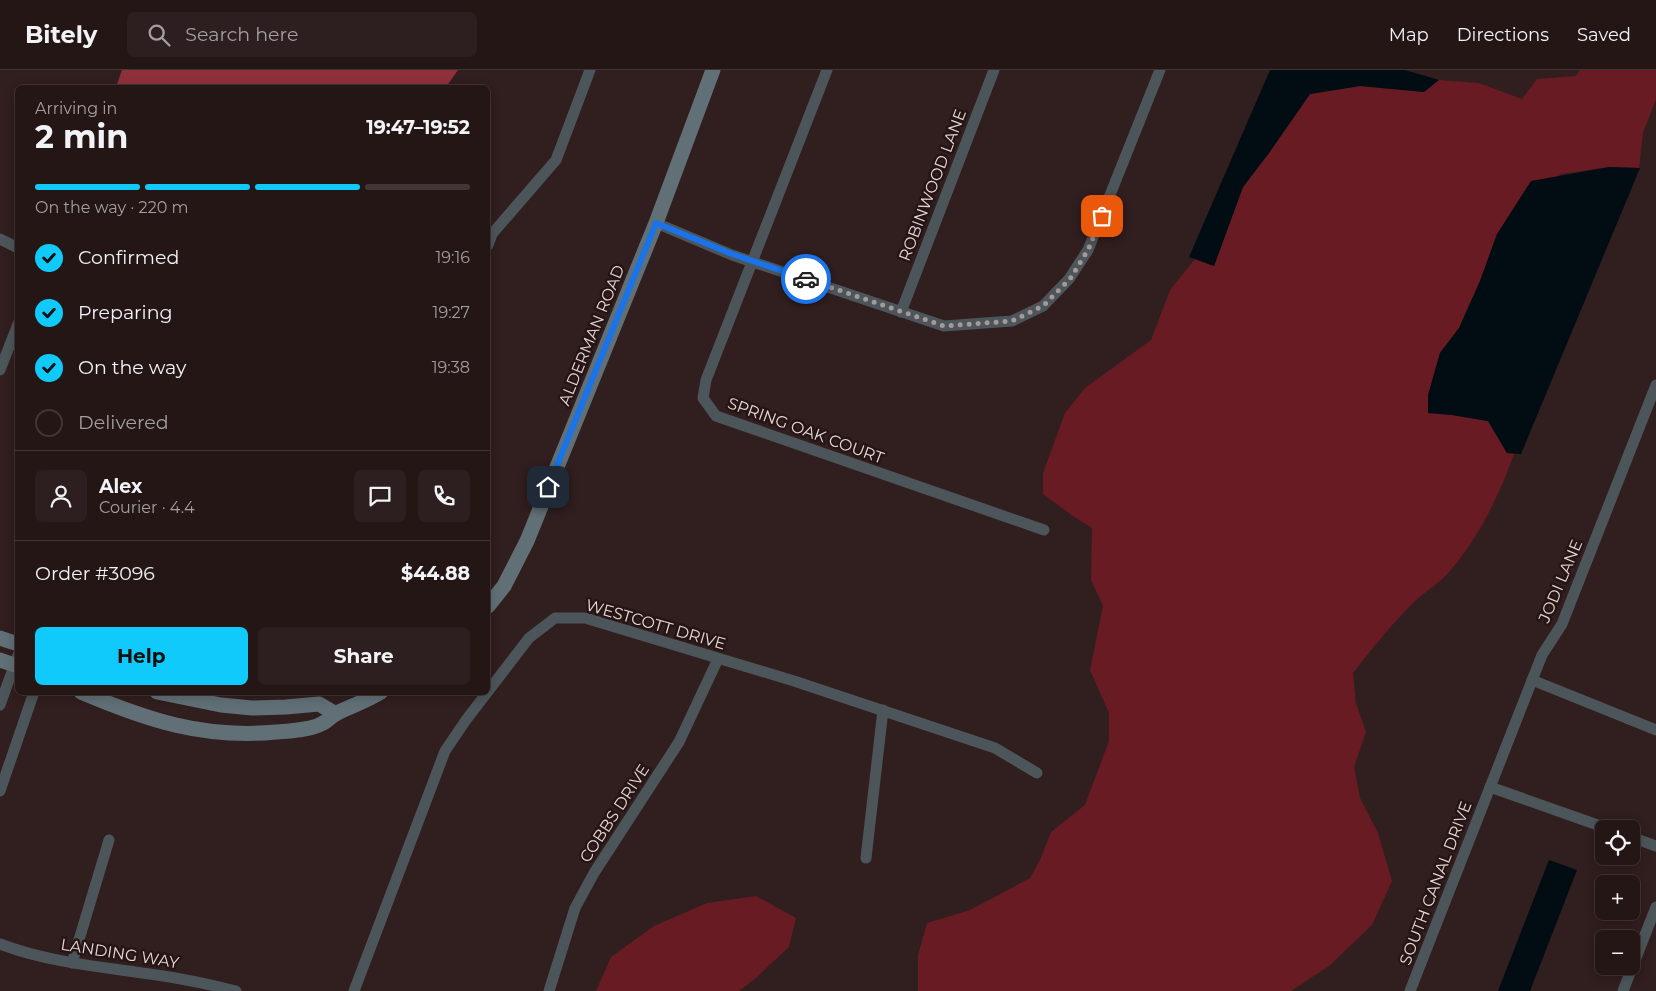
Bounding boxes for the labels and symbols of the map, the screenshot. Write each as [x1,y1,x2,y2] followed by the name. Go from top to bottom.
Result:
[895,107,970,264] street label: ROBINWOOD LANE
[1081,195,1123,237] pin
[781,254,831,304] courier
[555,262,628,408] street label: ALDERMAN ROAD
[725,393,887,468] street label: SPRING OAK COURT
[527,466,569,508] pin
[1534,537,1586,626] street label: JODI LANE
[584,595,728,654] street label: WESTCOTT DRIVE
[576,761,653,866] street label: COBBS DRIVE
[1395,799,1475,968] street label: SOUTH CANAL DRIVE
[59,935,181,972] street label: LANDING WAY

